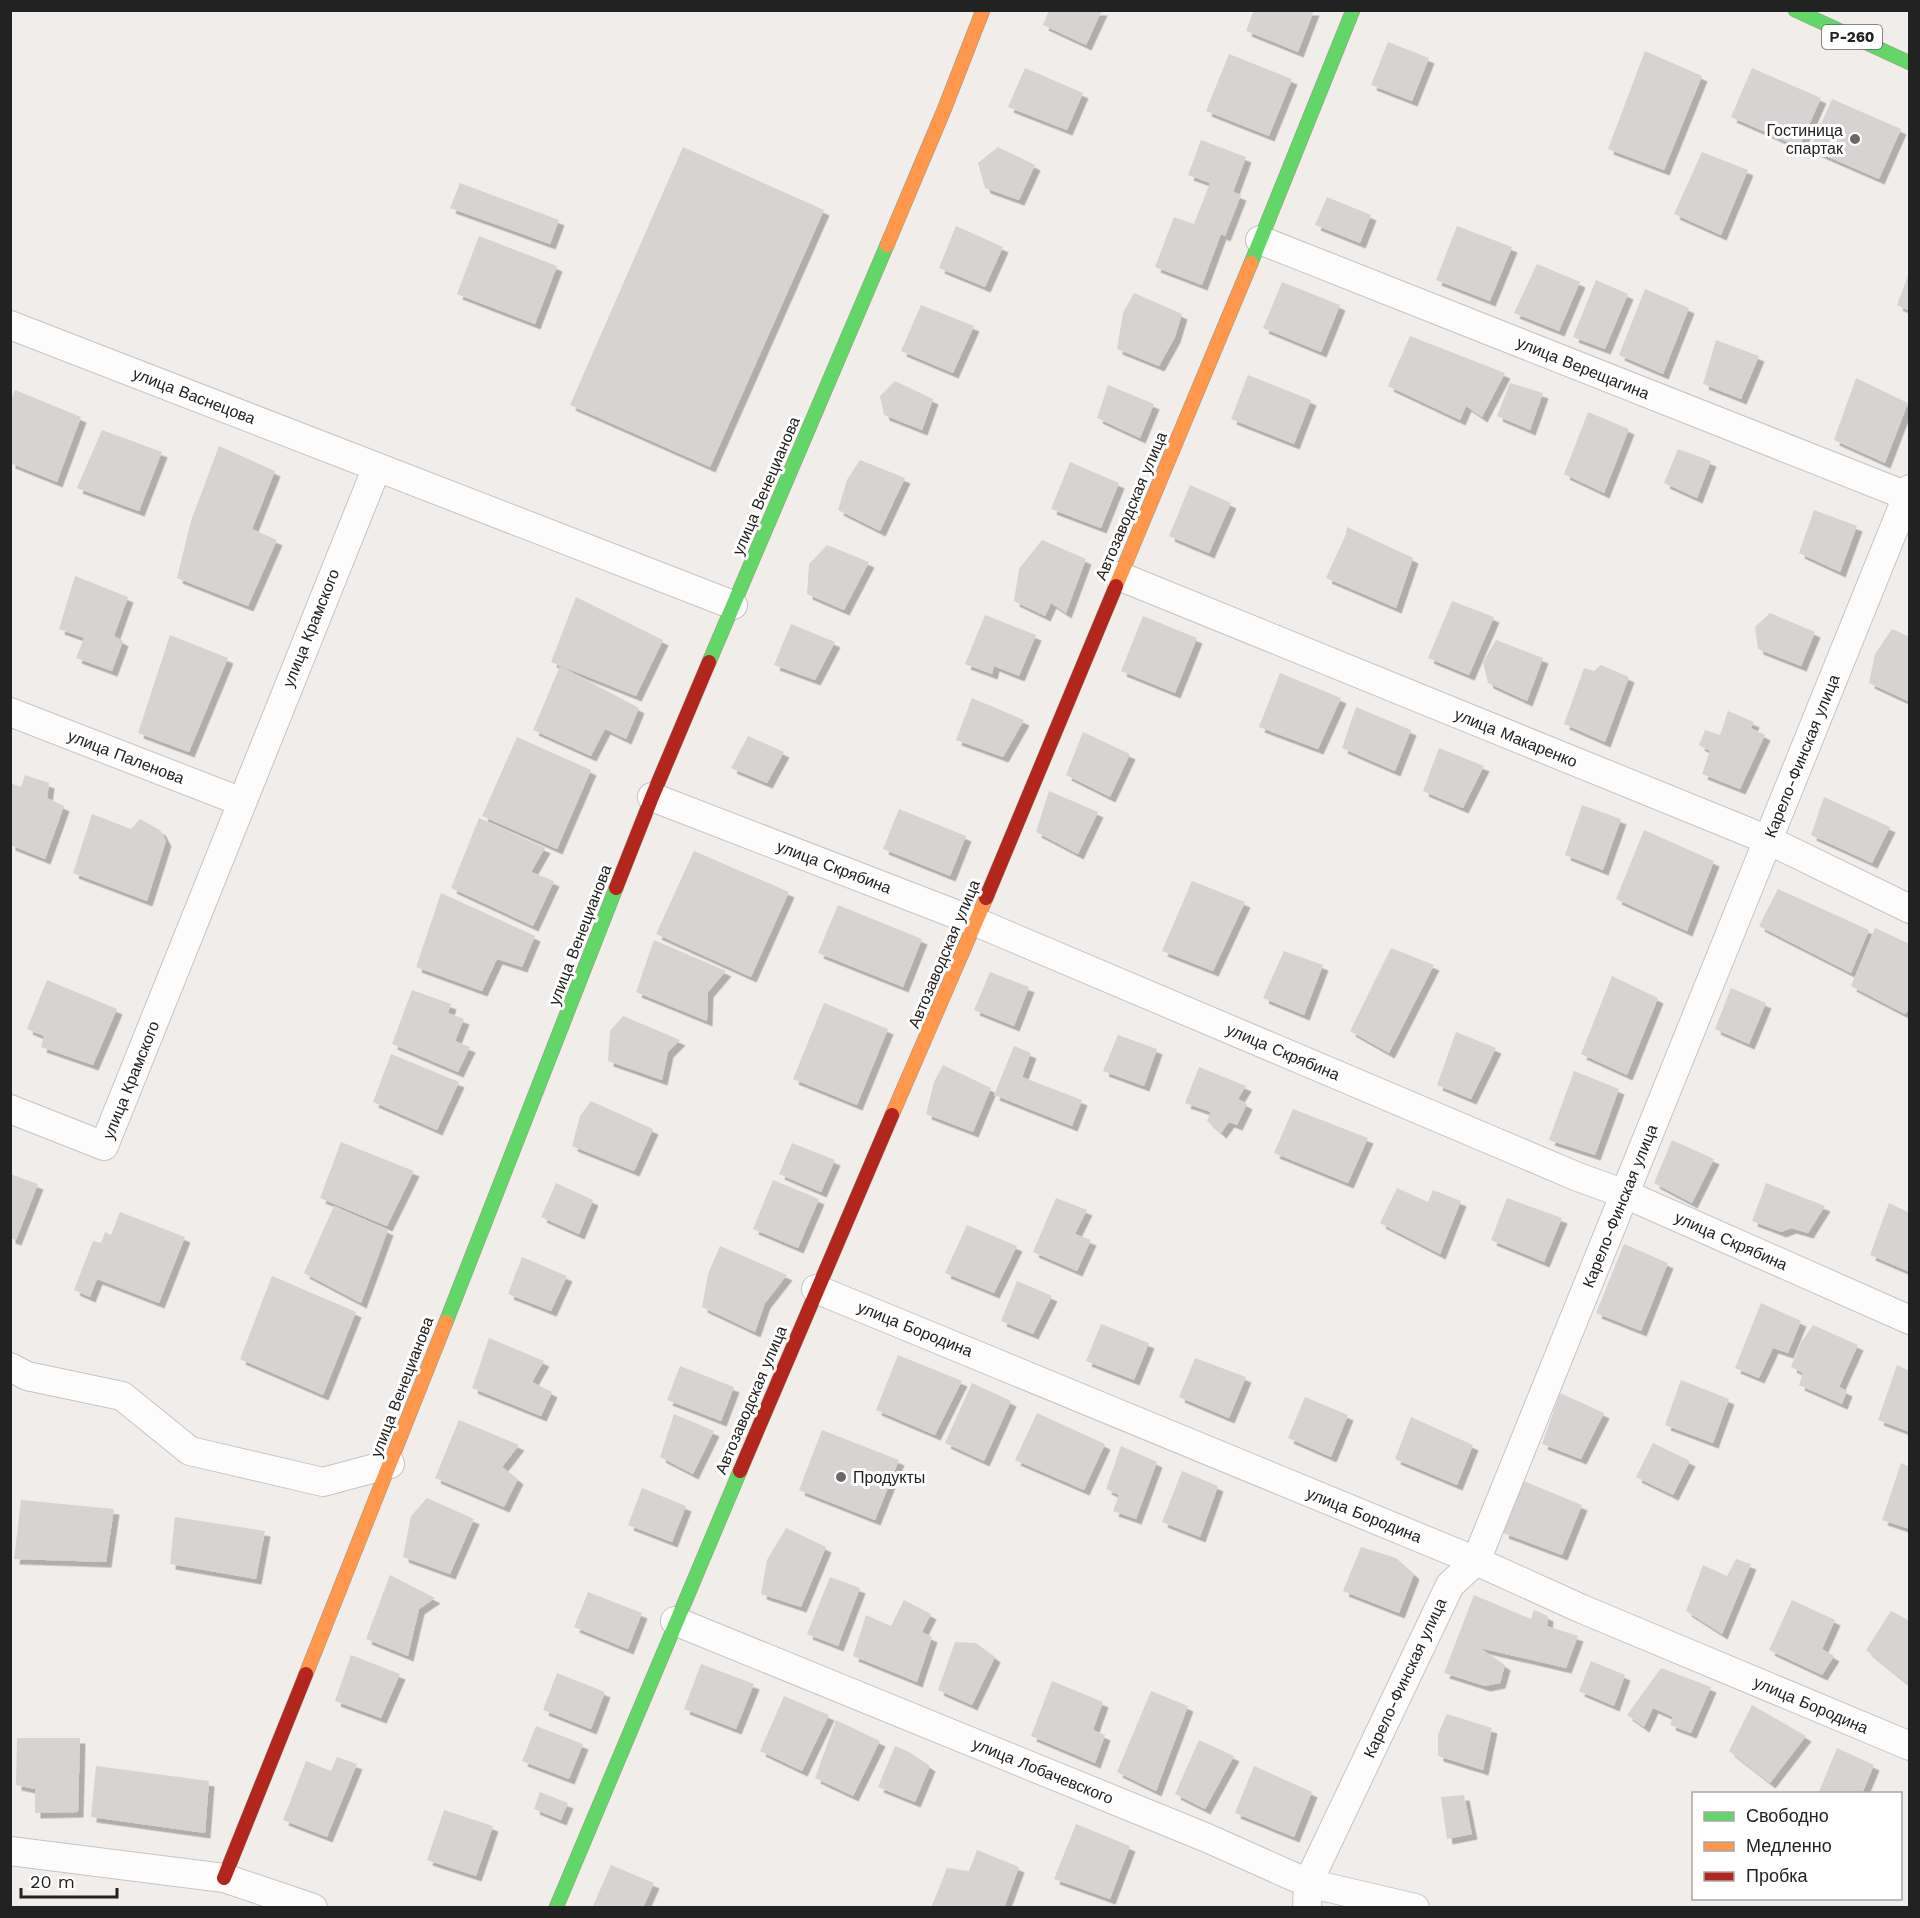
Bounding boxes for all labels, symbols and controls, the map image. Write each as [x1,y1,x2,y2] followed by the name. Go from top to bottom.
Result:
[1822,25,1882,49] road number: Р-260
[1766,121,1844,158] place label: Гостиница спартак
[1848,132,1862,146] marker: Гостиница спартак
[1514,333,1652,403] street label: улица Верещагина
[130,364,258,428] street label: улица Васнецова
[728,414,804,558] street label: улица Венецианова
[1091,429,1171,583] street label: Автозаводская улица
[279,566,343,690] street label: улица Крамского
[1761,672,1844,840] street label: Карело-Финская улица
[1452,705,1580,771] street label: улица Макаренко
[65,726,187,788] street label: улица Паленова
[774,836,894,898] street label: улица Скрябина
[544,862,616,1008] street label: улица Венецианова
[904,877,984,1031] street label: Автозаводская улица
[99,1018,163,1142] street label: улица Крамского
[1223,1020,1343,1084] street label: улица Скрябина
[1579,1122,1662,1290] street label: Карело-Финская улица
[1672,1208,1790,1274] street label: улица Скрябина
[855,1297,975,1361] street label: улица Бородина
[366,1314,438,1460] street label: улица Венецианова
[711,1323,791,1477] street label: Автозаводская улица
[853,1468,925,1487] place label: Продукты
[834,1470,848,1484] marker: Продукты
[1304,1483,1424,1547] street label: улица Бородина
[1360,1595,1450,1761] street label: Карело-Финская улица
[1751,1672,1871,1738] street label: улица Бородина
[970,1734,1116,1808] street label: улица Лобачевского
[1692,1792,1902,1900] legend
[1746,1805,1829,1826] text: Свободно
[1746,1835,1832,1856] text: Медленно
[21,1861,117,1899] scale bar
[1746,1865,1809,1886] text: Пробка
[30,1871,75,1892] text: 20 m

